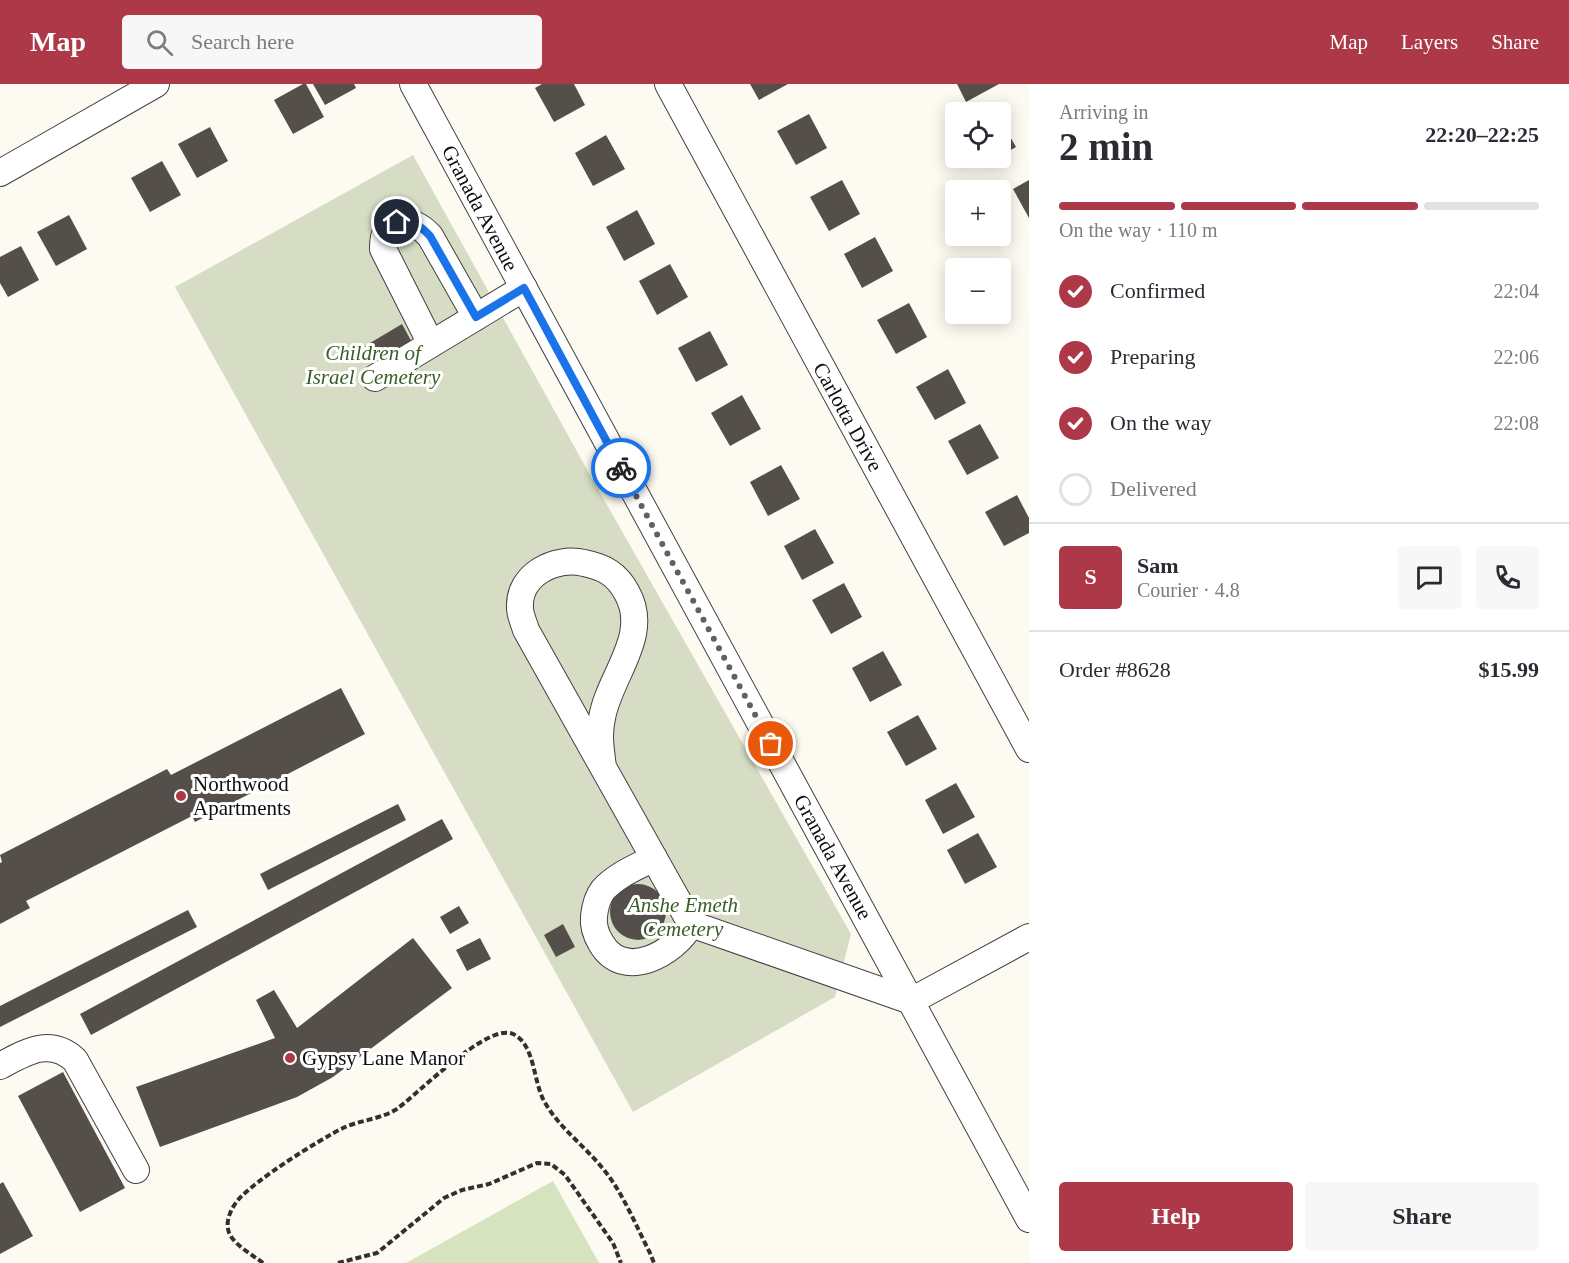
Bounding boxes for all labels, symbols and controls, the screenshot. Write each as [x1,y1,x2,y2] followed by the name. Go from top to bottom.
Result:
[122,15,542,69] search box
[30,26,86,57] text: Map
[143,26,176,59] icon: search
[191,29,294,54] text: Search here
[1330,30,1368,54] text: Map
[1401,30,1458,54] text: Layers
[1491,30,1539,54] text: Share
[1059,101,1148,123] text: Arriving in
[945,102,1011,324] map controls
[945,102,1011,168] button: locate
[1425,122,1539,147] text: 22:20–22:25
[1059,125,1153,168] text: 2 min
[437,141,523,275] street label: Granada Avenue
[945,180,1011,246] button: +
[371,196,422,247] pin
[380,205,413,238] icon: home
[1059,219,1218,241] text: On the way · 110 m
[945,258,1011,324] button: −
[1059,275,1092,308] icon: check
[1110,278,1205,303] text: Confirmed
[1493,280,1539,302] text: 22:04
[305,341,441,389] park label: Children of Israel Cemetery
[1059,341,1092,374] icon: check
[1110,344,1196,369] text: Preparing
[1493,346,1539,368] text: 22:06
[808,358,888,476] street label: Carlotta Drive
[1059,407,1092,440] icon: check
[1110,410,1211,435] text: On the way
[1493,412,1539,434] text: 22:08
[591,438,651,498] courier
[605,452,638,485] icon: bike
[1110,476,1197,501] text: Delivered
[1398,546,1461,609] button: chat
[1476,546,1539,609] button: phone
[1137,553,1179,578] text: Sam
[1084,564,1097,589] text: S
[1137,579,1240,601] text: Courier · 4.8
[1059,657,1171,682] text: Order #8628
[1479,657,1539,682] text: $15.99
[745,718,796,769] pin
[754,727,787,760] icon: bag
[193,772,291,820] place label: Northwood Apartments
[174,789,188,803] marker: Northwood Apartments
[789,790,877,924] street label: Granada Avenue
[626,893,738,941] park label: Anshe Emeth Cemetery
[302,1046,465,1070] place label: Gypsy Lane Manor
[283,1051,297,1065] marker: Gypsy Lane Manor
[1059,1182,1293,1251] button: Help
[1305,1182,1539,1251] button: Share

